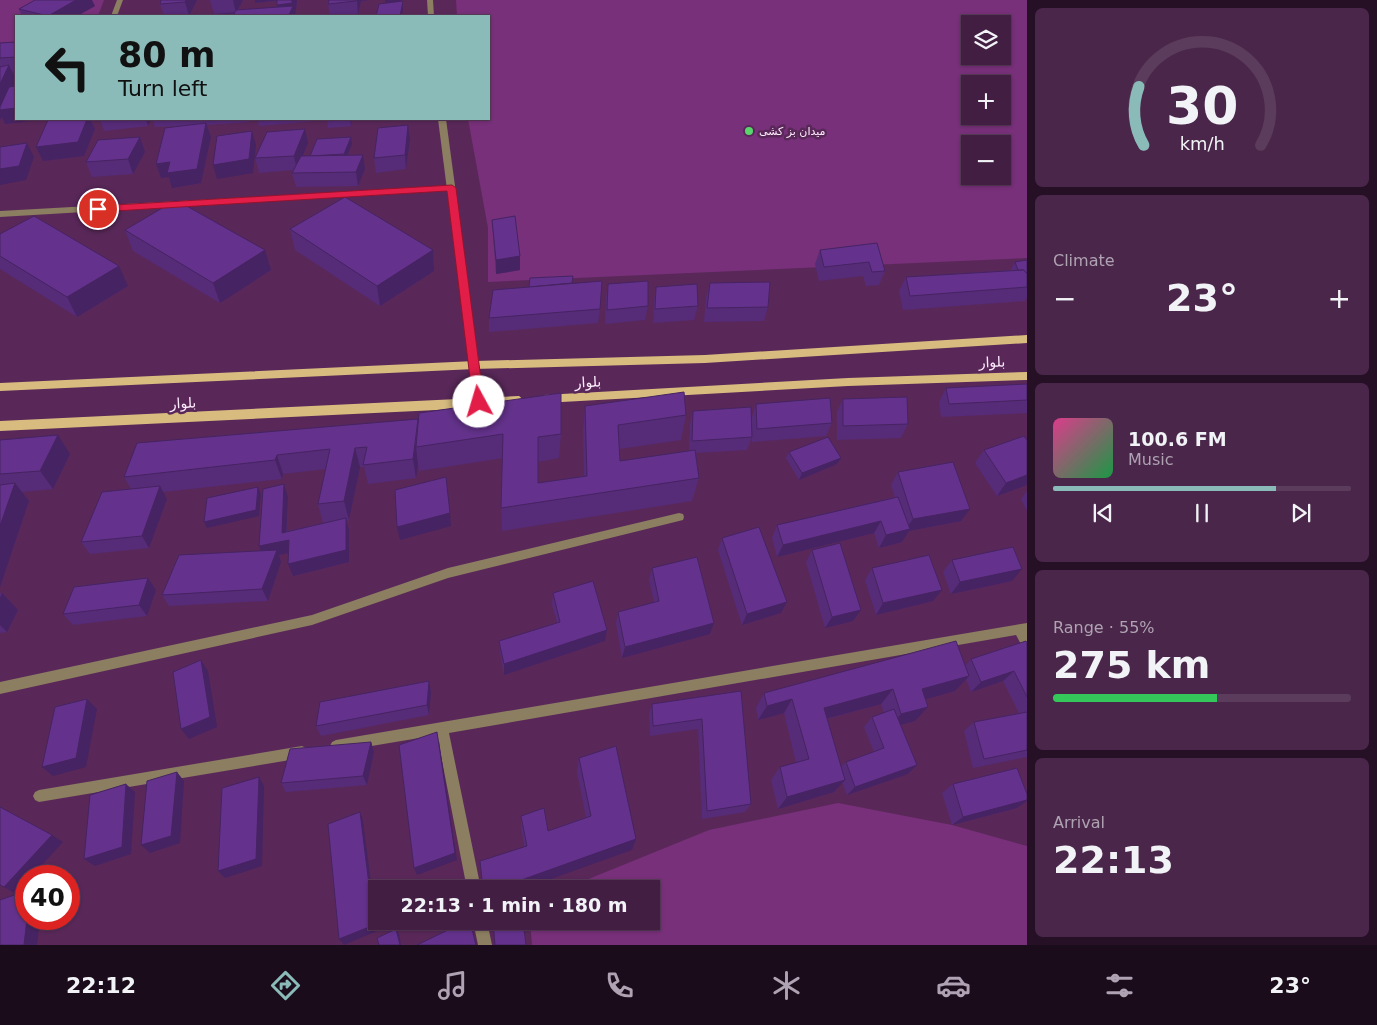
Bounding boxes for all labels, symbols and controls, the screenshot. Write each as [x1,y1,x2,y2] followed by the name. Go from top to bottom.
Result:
[961,15,1011,185] map controls
[961,15,1011,65] button: layers
[35,35,100,100] icon: left
[118,35,215,75] text: 80 m
[961,75,1011,125] button: +
[118,76,207,101] text: Turn left
[1166,76,1238,136] text: 30
[743,125,755,137] marker: میدان بز کشی
[759,125,826,138] place label: میدان بز کشی
[1179,133,1225,154] text: km/h
[961,135,1011,185] button: −
[77,188,119,230] pin
[84,195,112,223] icon: arrive
[1053,251,1115,270] text: Climate
[1166,276,1238,320] text: 23°
[1053,282,1076,315] text: −
[1328,282,1351,315] text: +
[978,354,1006,371] street label: بلوار
[573,373,602,392] street label: بلوار
[452,375,504,427] position arrow
[168,394,197,413] street label: بلوار
[1128,428,1227,450] text: 100.6 FM
[1128,450,1174,469] text: Music
[1089,499,1117,527] icon: previous
[1188,499,1216,527] icon: pause
[1287,499,1315,527] icon: next
[1053,618,1155,637] text: Range · 55%
[1053,643,1210,687] text: 275 km
[1053,813,1105,832] text: Arrival
[1053,838,1174,882] text: 22:13
[15,865,80,930] speed limit sign: 40
[400,894,628,916] text: 22:13 · 1 min · 180 m
[268,968,303,1003] icon: directions
[435,968,470,1003] icon: music
[602,968,637,1003] icon: phone
[769,968,804,1003] icon: climate
[936,968,971,1003] icon: car
[1102,968,1137,1003] icon: filters
[66,973,136,998] text: 22:12
[1269,973,1311,998] text: 23°

